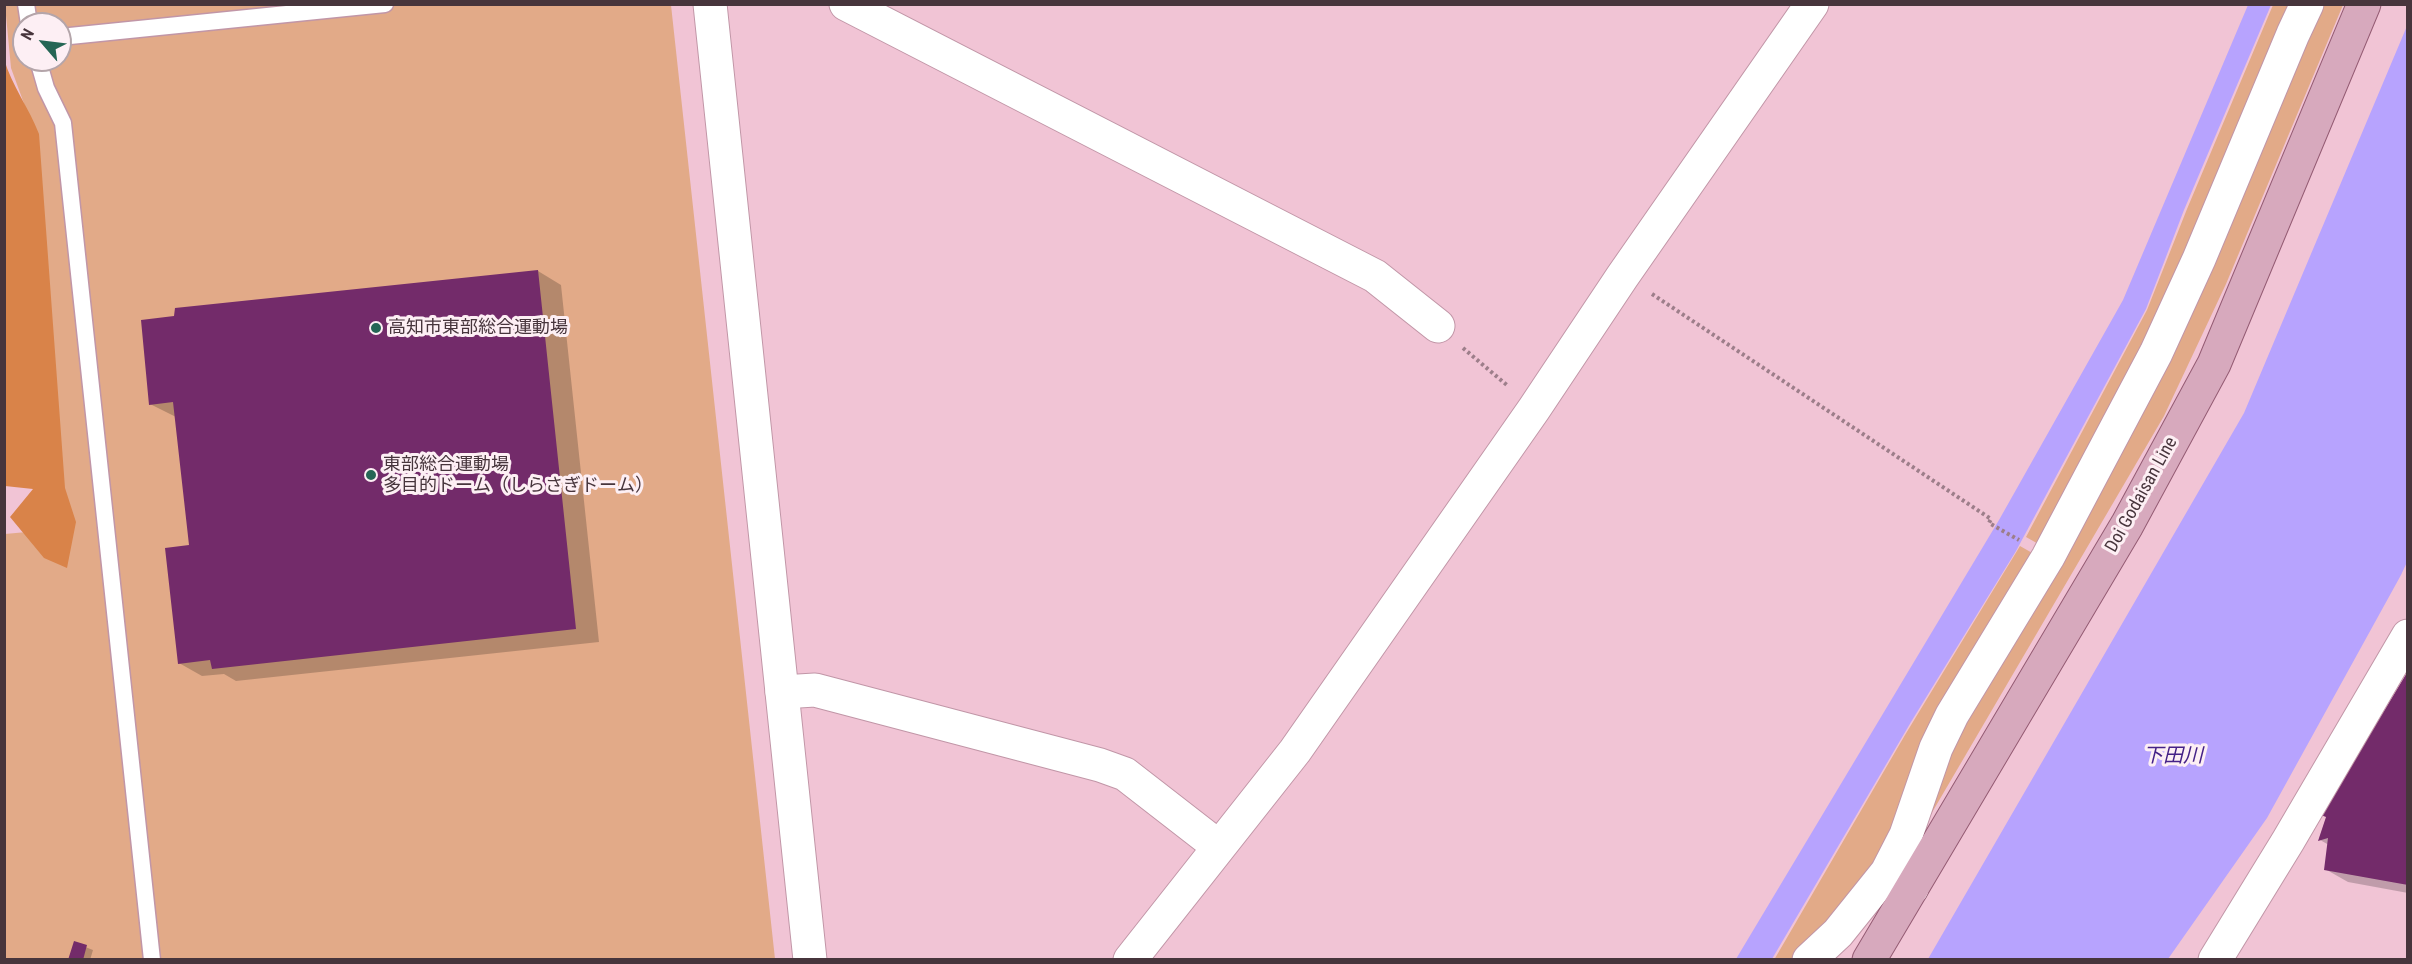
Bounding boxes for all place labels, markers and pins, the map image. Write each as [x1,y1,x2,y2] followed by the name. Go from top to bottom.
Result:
[388,317,568,339] place label: 高知市東部総合運動場
[369,321,383,335] marker: 高知市東部総合運動場
[383,454,653,496] place label: 東部総合運動場 多目的ドーム（しらさぎドーム）
[364,468,378,482] marker: 東部総合運動場 多目的ドーム（しらさぎドーム）

